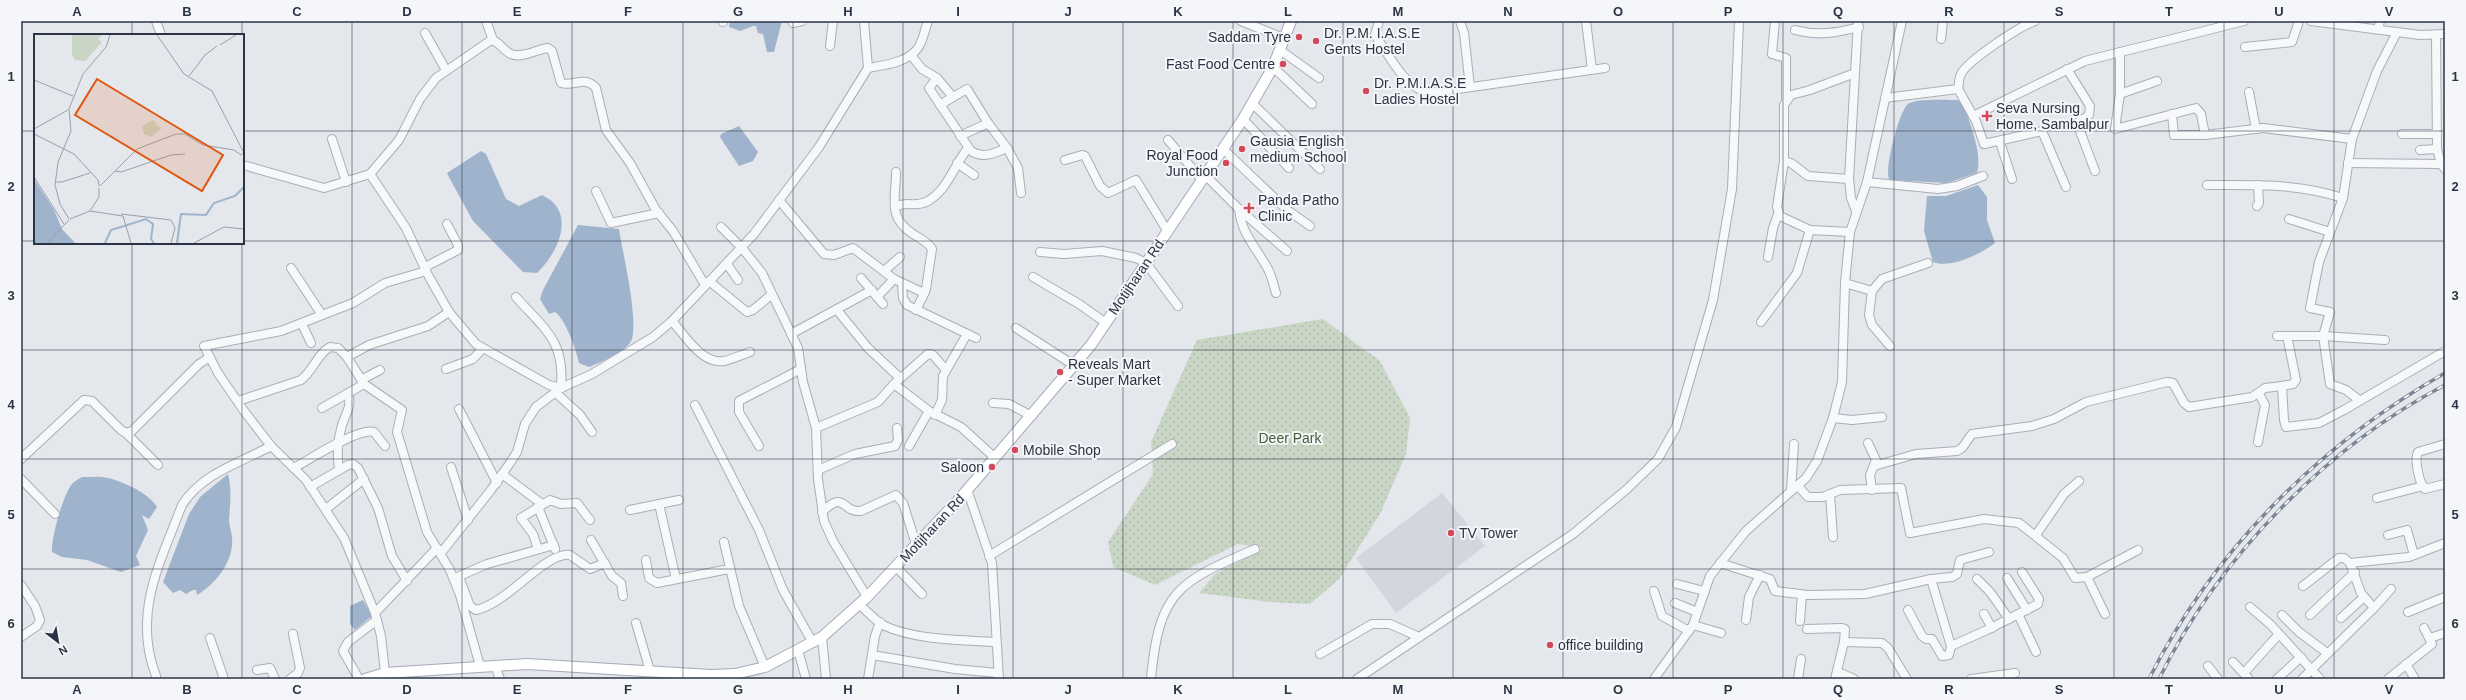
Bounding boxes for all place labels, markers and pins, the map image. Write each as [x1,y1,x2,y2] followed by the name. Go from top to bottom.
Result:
[1324,25,1420,57] place label: Dr. P.M. I.A.S.E Gents Hostel
[1208,29,1291,45] place label: Saddam Tyre
[1294,32,1304,42] marker: Saddam Tyre
[1311,36,1321,46] marker: Dr. P.M. I.A.S.E Gents Hostel
[1166,56,1275,72] place label: Fast Food Centre
[1278,59,1288,69] marker: Fast Food Centre
[1374,75,1466,107] place label: Dr. P.M.I.A.S.E Ladies Hostel
[1361,86,1371,96] marker: Dr. P.M.I.A.S.E Ladies Hostel
[1996,100,2109,132] place label: Seva Nursing Home, Sambalpur
[1981,110,1993,122] marker: Seva Nursing Home, Sambalpur
[1250,133,1347,165] place label: Gausia English medium School
[1237,144,1247,154] marker: Gausia English medium School
[1146,147,1218,179] place label: Royal Food Junction
[1221,158,1231,168] marker: Royal Food Junction
[1258,192,1339,224] place label: Panda Patho Clinic
[1243,202,1255,214] marker: Panda Patho Clinic
[1068,356,1161,388] place label: Reveals Mart - Super Market
[1055,367,1065,377] marker: Reveals Mart - Super Market
[1023,442,1101,458] place label: Mobile Shop
[1010,445,1020,455] marker: Mobile Shop
[940,459,984,475] place label: Saloon
[987,462,997,472] marker: Saloon
[1459,525,1518,541] place label: TV Tower
[1446,528,1456,538] marker: TV Tower
[1558,637,1643,653] place label: office building
[1545,640,1555,650] marker: office building

